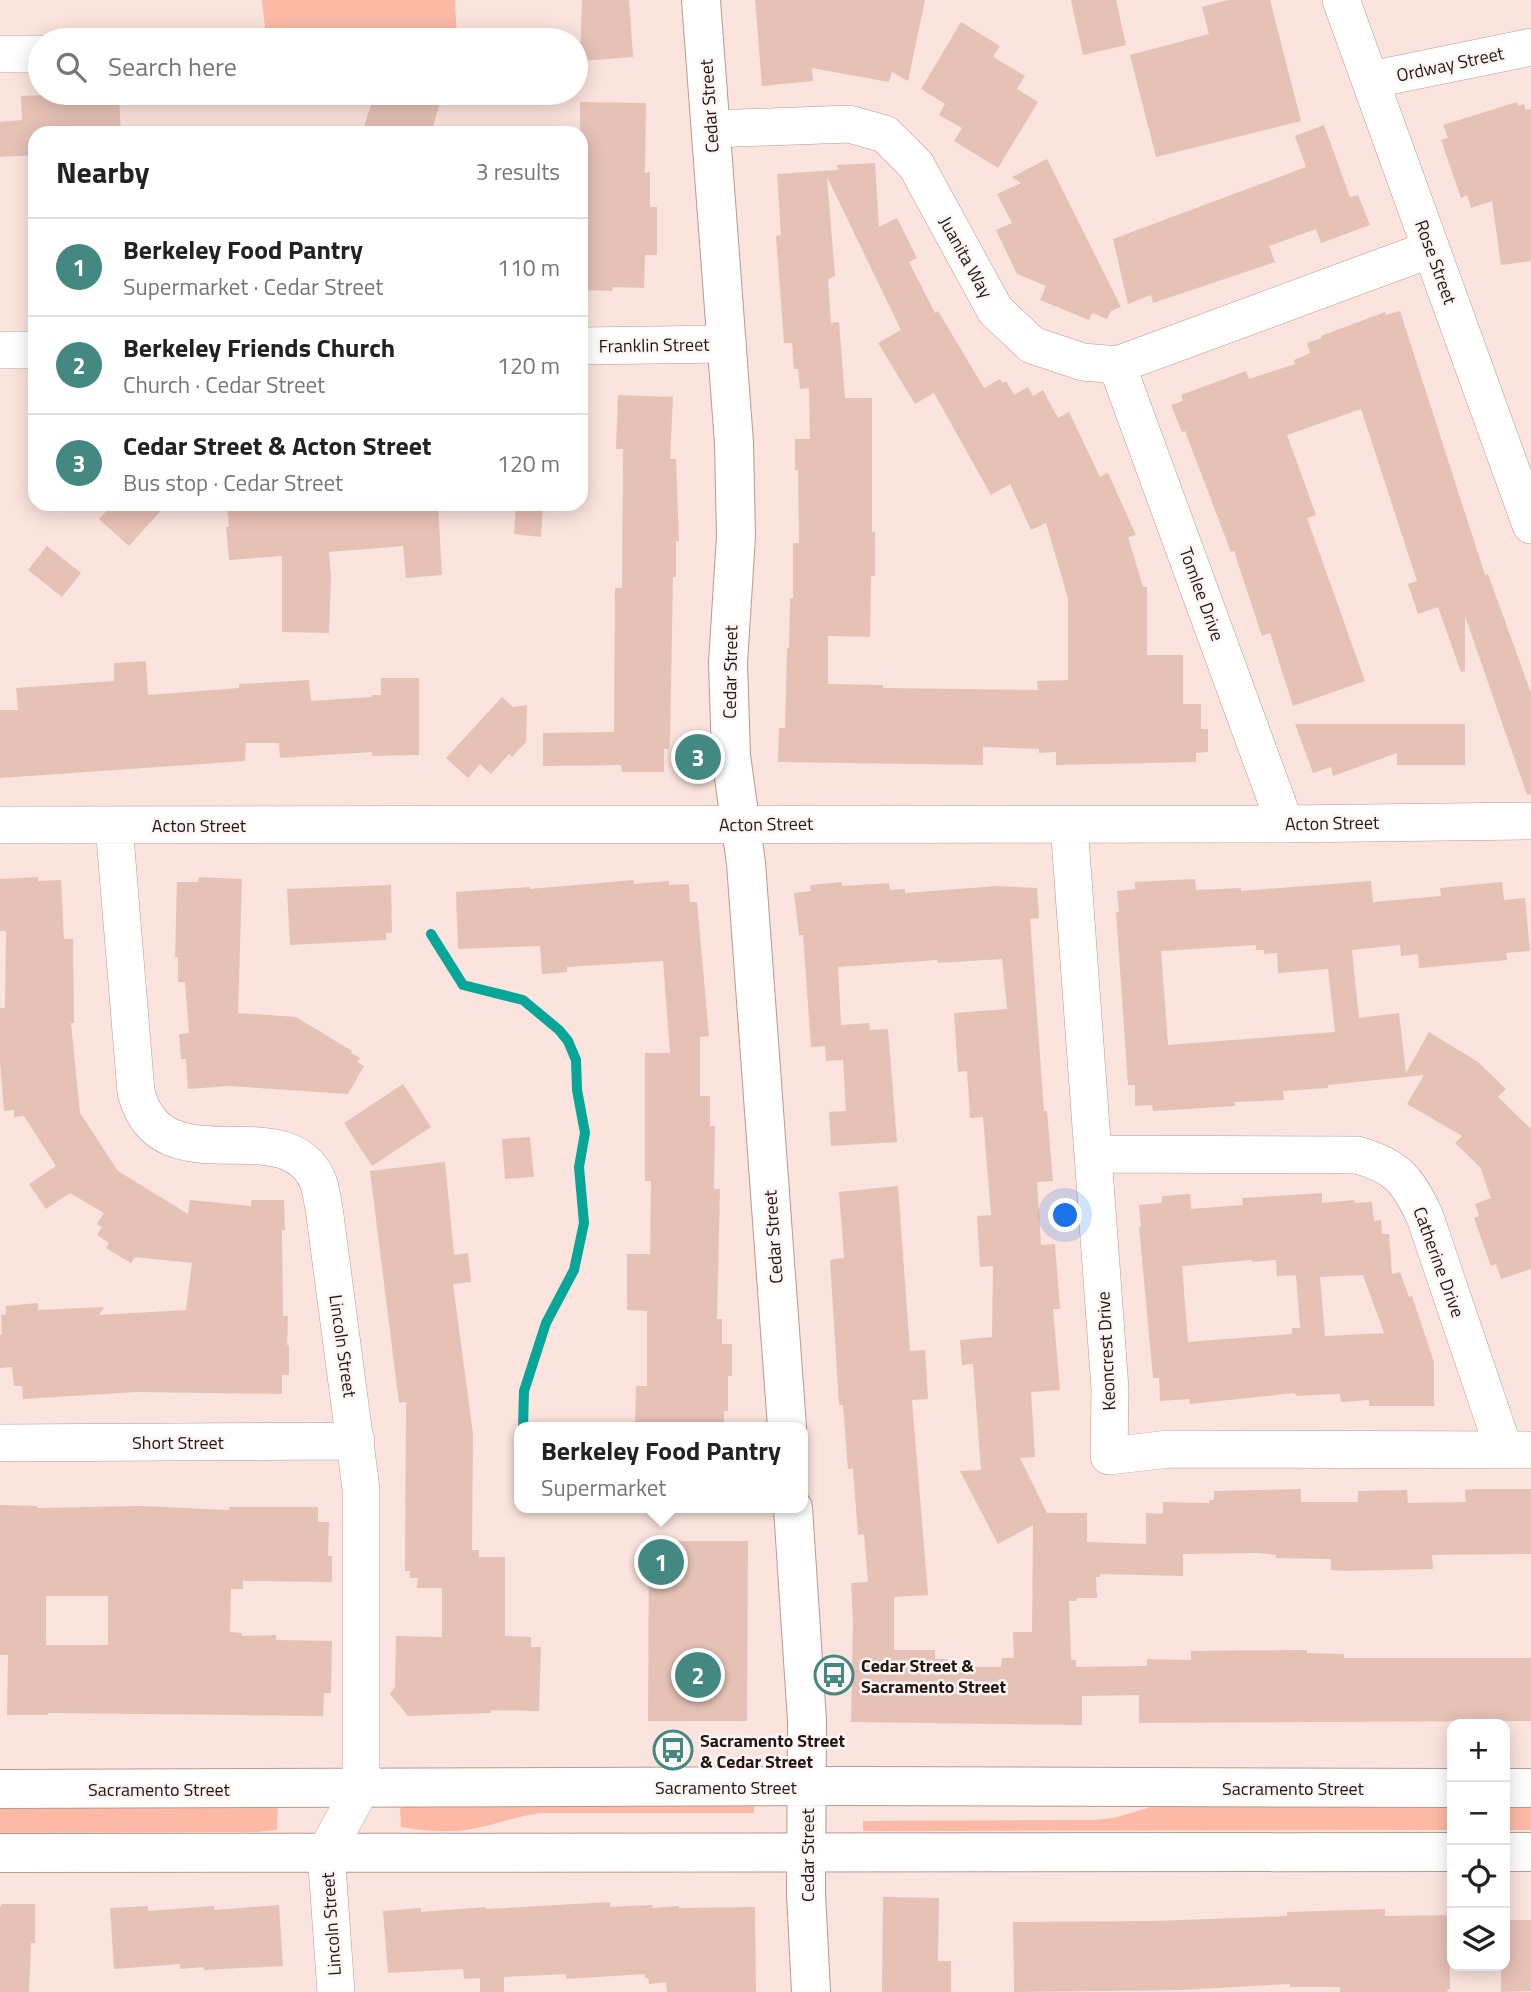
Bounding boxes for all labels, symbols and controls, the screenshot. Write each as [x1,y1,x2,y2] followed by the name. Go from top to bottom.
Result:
[28,28,588,105] search box
[1394,39,1507,89] street label: Ordway Street
[108,47,237,86] text: Search here
[52,48,90,86] icon: search
[692,58,726,154] street label: Cedar Street
[56,149,149,195] text: Nearby
[476,154,560,189] text: 3 results
[932,211,1000,303] street label: Juanita Way
[1408,216,1464,309] street label: Rose Street
[123,230,363,269] text: Berkeley Food Pantry
[73,250,85,285] text: 1
[497,250,560,285] text: 110 m
[123,269,383,304] text: Supermarket · Cedar Street
[123,328,395,367] text: Berkeley Friends Church
[598,331,710,359] street label: Franklin Street
[73,348,85,383] text: 2
[497,348,560,383] text: 120 m
[123,367,325,402] text: Church · Cedar Street
[123,426,432,465] text: Cedar Street & Acton Street
[73,446,85,481] text: 3
[497,446,560,481] text: 120 m
[123,465,343,500] text: Bus stop · Cedar Street
[1173,543,1231,645] street label: Tomlee Drive
[716,624,744,719] street label: Cedar Street
[675,731,721,783] pin: 3
[1285,809,1380,837] street label: Acton Street
[719,810,814,838] street label: Acton Street
[152,812,247,839] street label: Acton Street
[756,1189,790,1285] street label: Cedar Street
[1048,1198,1082,1232] your location
[1406,1203,1472,1321] street label: Catherine Drive
[1089,1291,1123,1411] street label: Keoncrest Drive
[322,1293,364,1400] street label: Lincoln Street
[514,1422,808,1513] popup
[132,1429,225,1456] street label: Short Street
[541,1431,781,1470] text: Berkeley Food Pantry
[541,1470,666,1505] text: Supermarket
[638,1536,684,1588] pin: 1
[675,1649,721,1701] pin: 2
[861,1652,1007,1700] place label: Cedar Street & Sacramento Street
[813,1654,855,1696] bus stop icon: Cedar Street & Sacramento Street
[1447,1719,1510,1971] map controls
[1447,1719,1510,1782] button: +
[700,1727,846,1775] place label: Sacramento Street & Cedar Street
[652,1729,694,1771] bus stop icon: Sacramento Street & Cedar Street
[655,1774,798,1801] street label: Sacramento Street
[1222,1775,1365,1802] street label: Sacramento Street
[88,1776,231,1803] street label: Sacramento Street
[1447,1782,1510,1845] button: −
[794,1807,821,1902] street label: Cedar Street
[1447,1845,1510,1908] button: locate
[314,1871,348,1977] street label: Lincoln Street
[1447,1908,1510,1971] button: layers

